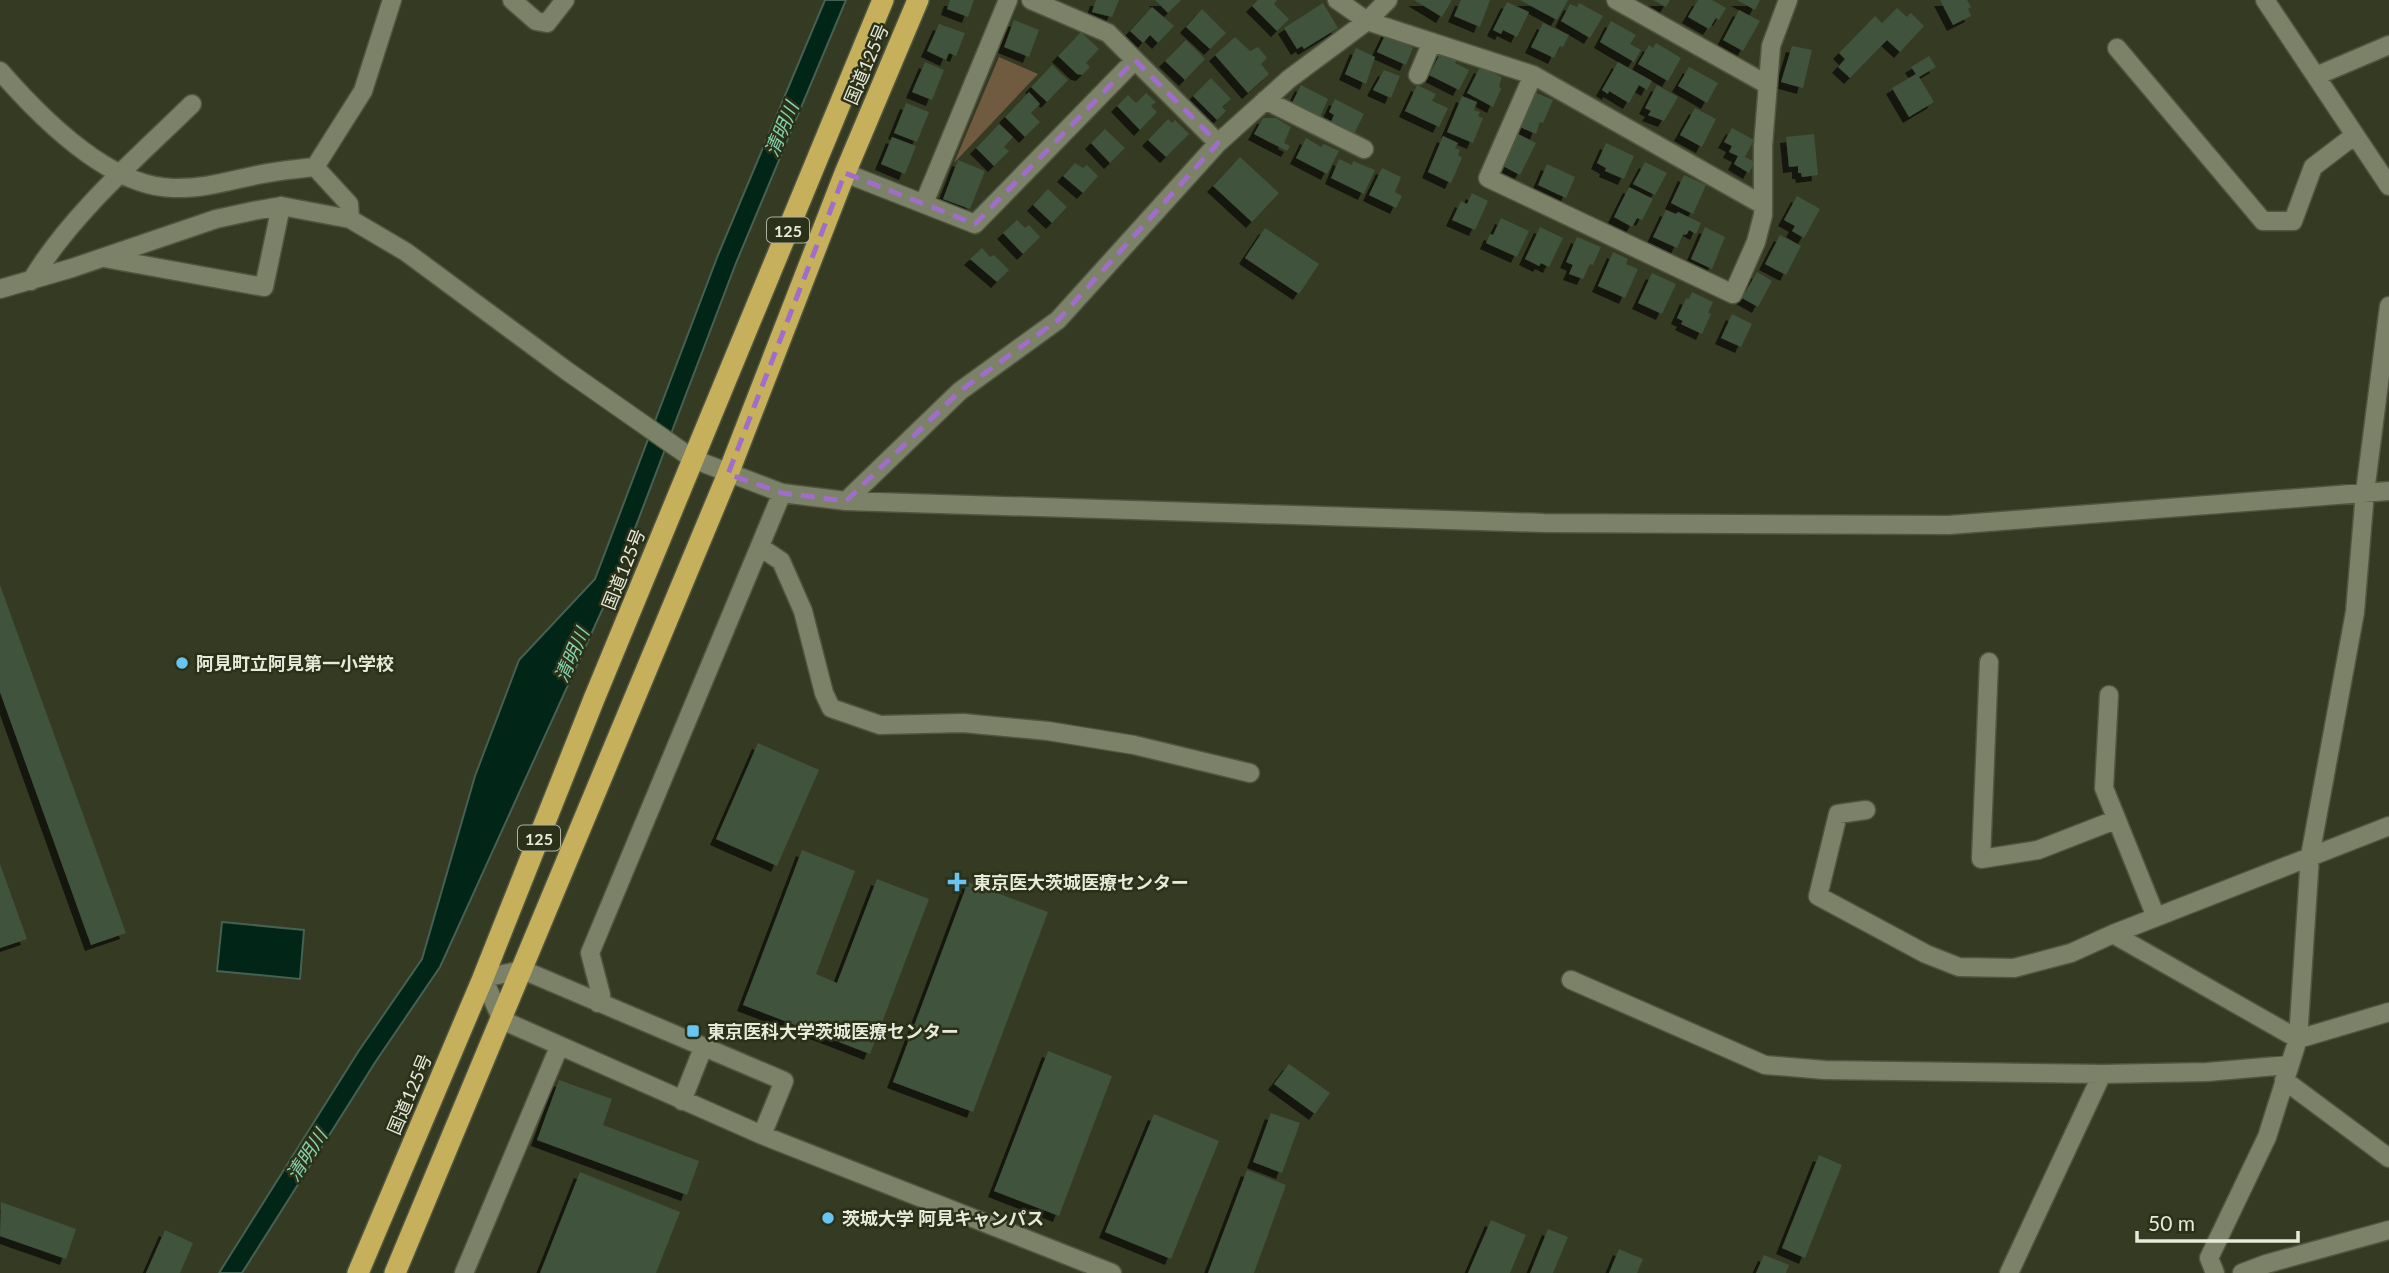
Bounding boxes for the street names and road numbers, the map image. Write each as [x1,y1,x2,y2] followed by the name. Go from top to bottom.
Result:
[839,20,893,108] street label: 国道125号
[767,218,809,242] road number: 125
[597,525,649,613] street label: 国道125号
[518,825,560,850] road number: 125
[382,1050,436,1138] street label: 国道125号

